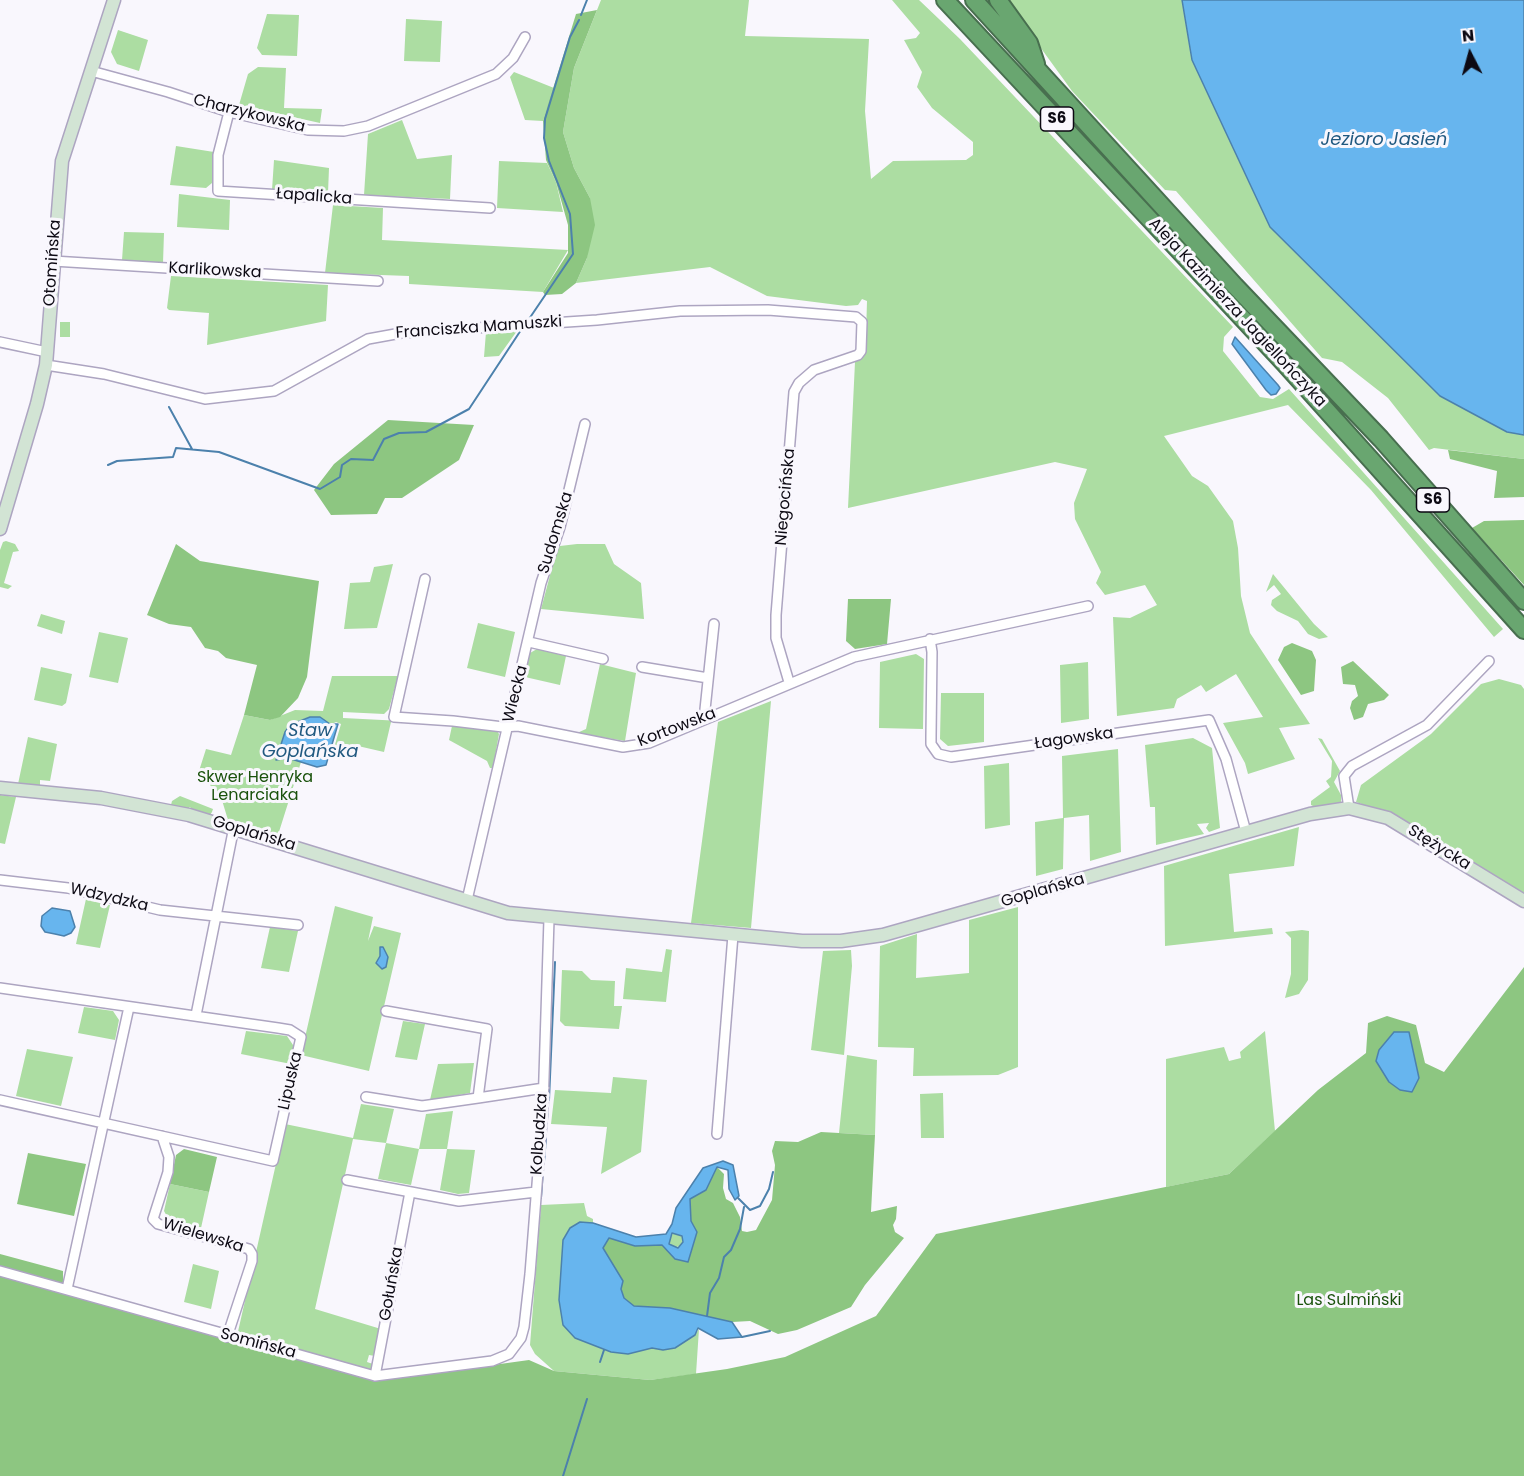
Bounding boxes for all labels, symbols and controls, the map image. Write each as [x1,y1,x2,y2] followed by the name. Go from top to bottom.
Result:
[1440,24,1500,84] north arrow
[1461,24,1475,48] text: N
[191,91,307,137] street label: Charzykowska
[1040,107,1074,131] road number: S6
[1321,129,1447,151] water label: Jezioro Jasień
[275,185,353,209] street label: Łapalicka
[1144,215,1330,411] street label: Aleja Kazimierza Jagiellończyka
[40,219,66,307] street label: Otomińska
[168,259,262,283] street label: Karlikowska
[395,313,563,343] street label: Franciszka Mamuszki
[772,448,800,546] street label: Niegocińska
[1416,488,1450,512] road number: S6
[534,490,578,576] street label: Sudomska
[500,663,532,725] street label: Wiecka
[635,704,719,752] street label: Kortowska
[262,720,358,762] water label: Staw Goplańska
[1033,724,1115,754] street label: Łagowska
[197,768,313,806] park label: Skwer Henryka Lenarciaka
[210,812,298,856] street label: Goplańska
[1404,821,1474,875] street label: Stężycka
[999,870,1087,912] street label: Goplańska
[68,880,150,916] street label: Wdzydzka
[275,1050,307,1112] street label: Lipuska
[528,1092,552,1176] street label: Kolbudzka
[160,1215,246,1257] street label: Wielewska
[376,1246,408,1322] street label: Gołuńska
[1296,1291,1402,1311] park label: Las Sulmiński
[218,1325,298,1363] street label: Somińska

